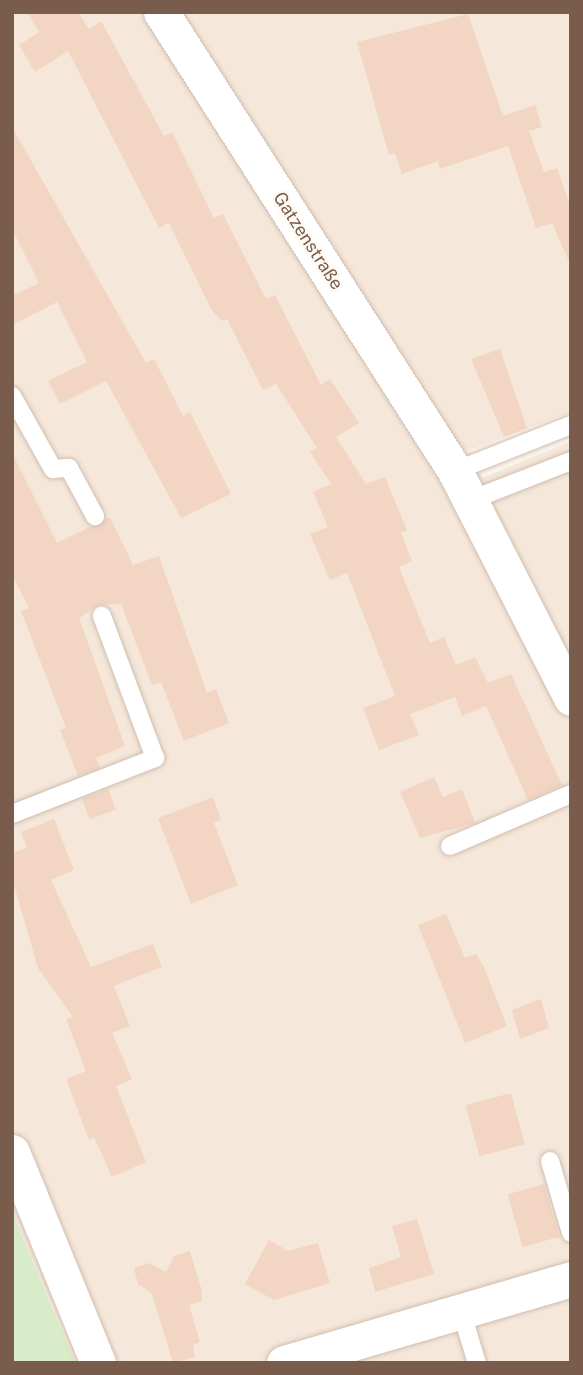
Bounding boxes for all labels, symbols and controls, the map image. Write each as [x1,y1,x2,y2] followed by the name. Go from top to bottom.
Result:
[268,188,348,294] street label: Gatzenstraße

